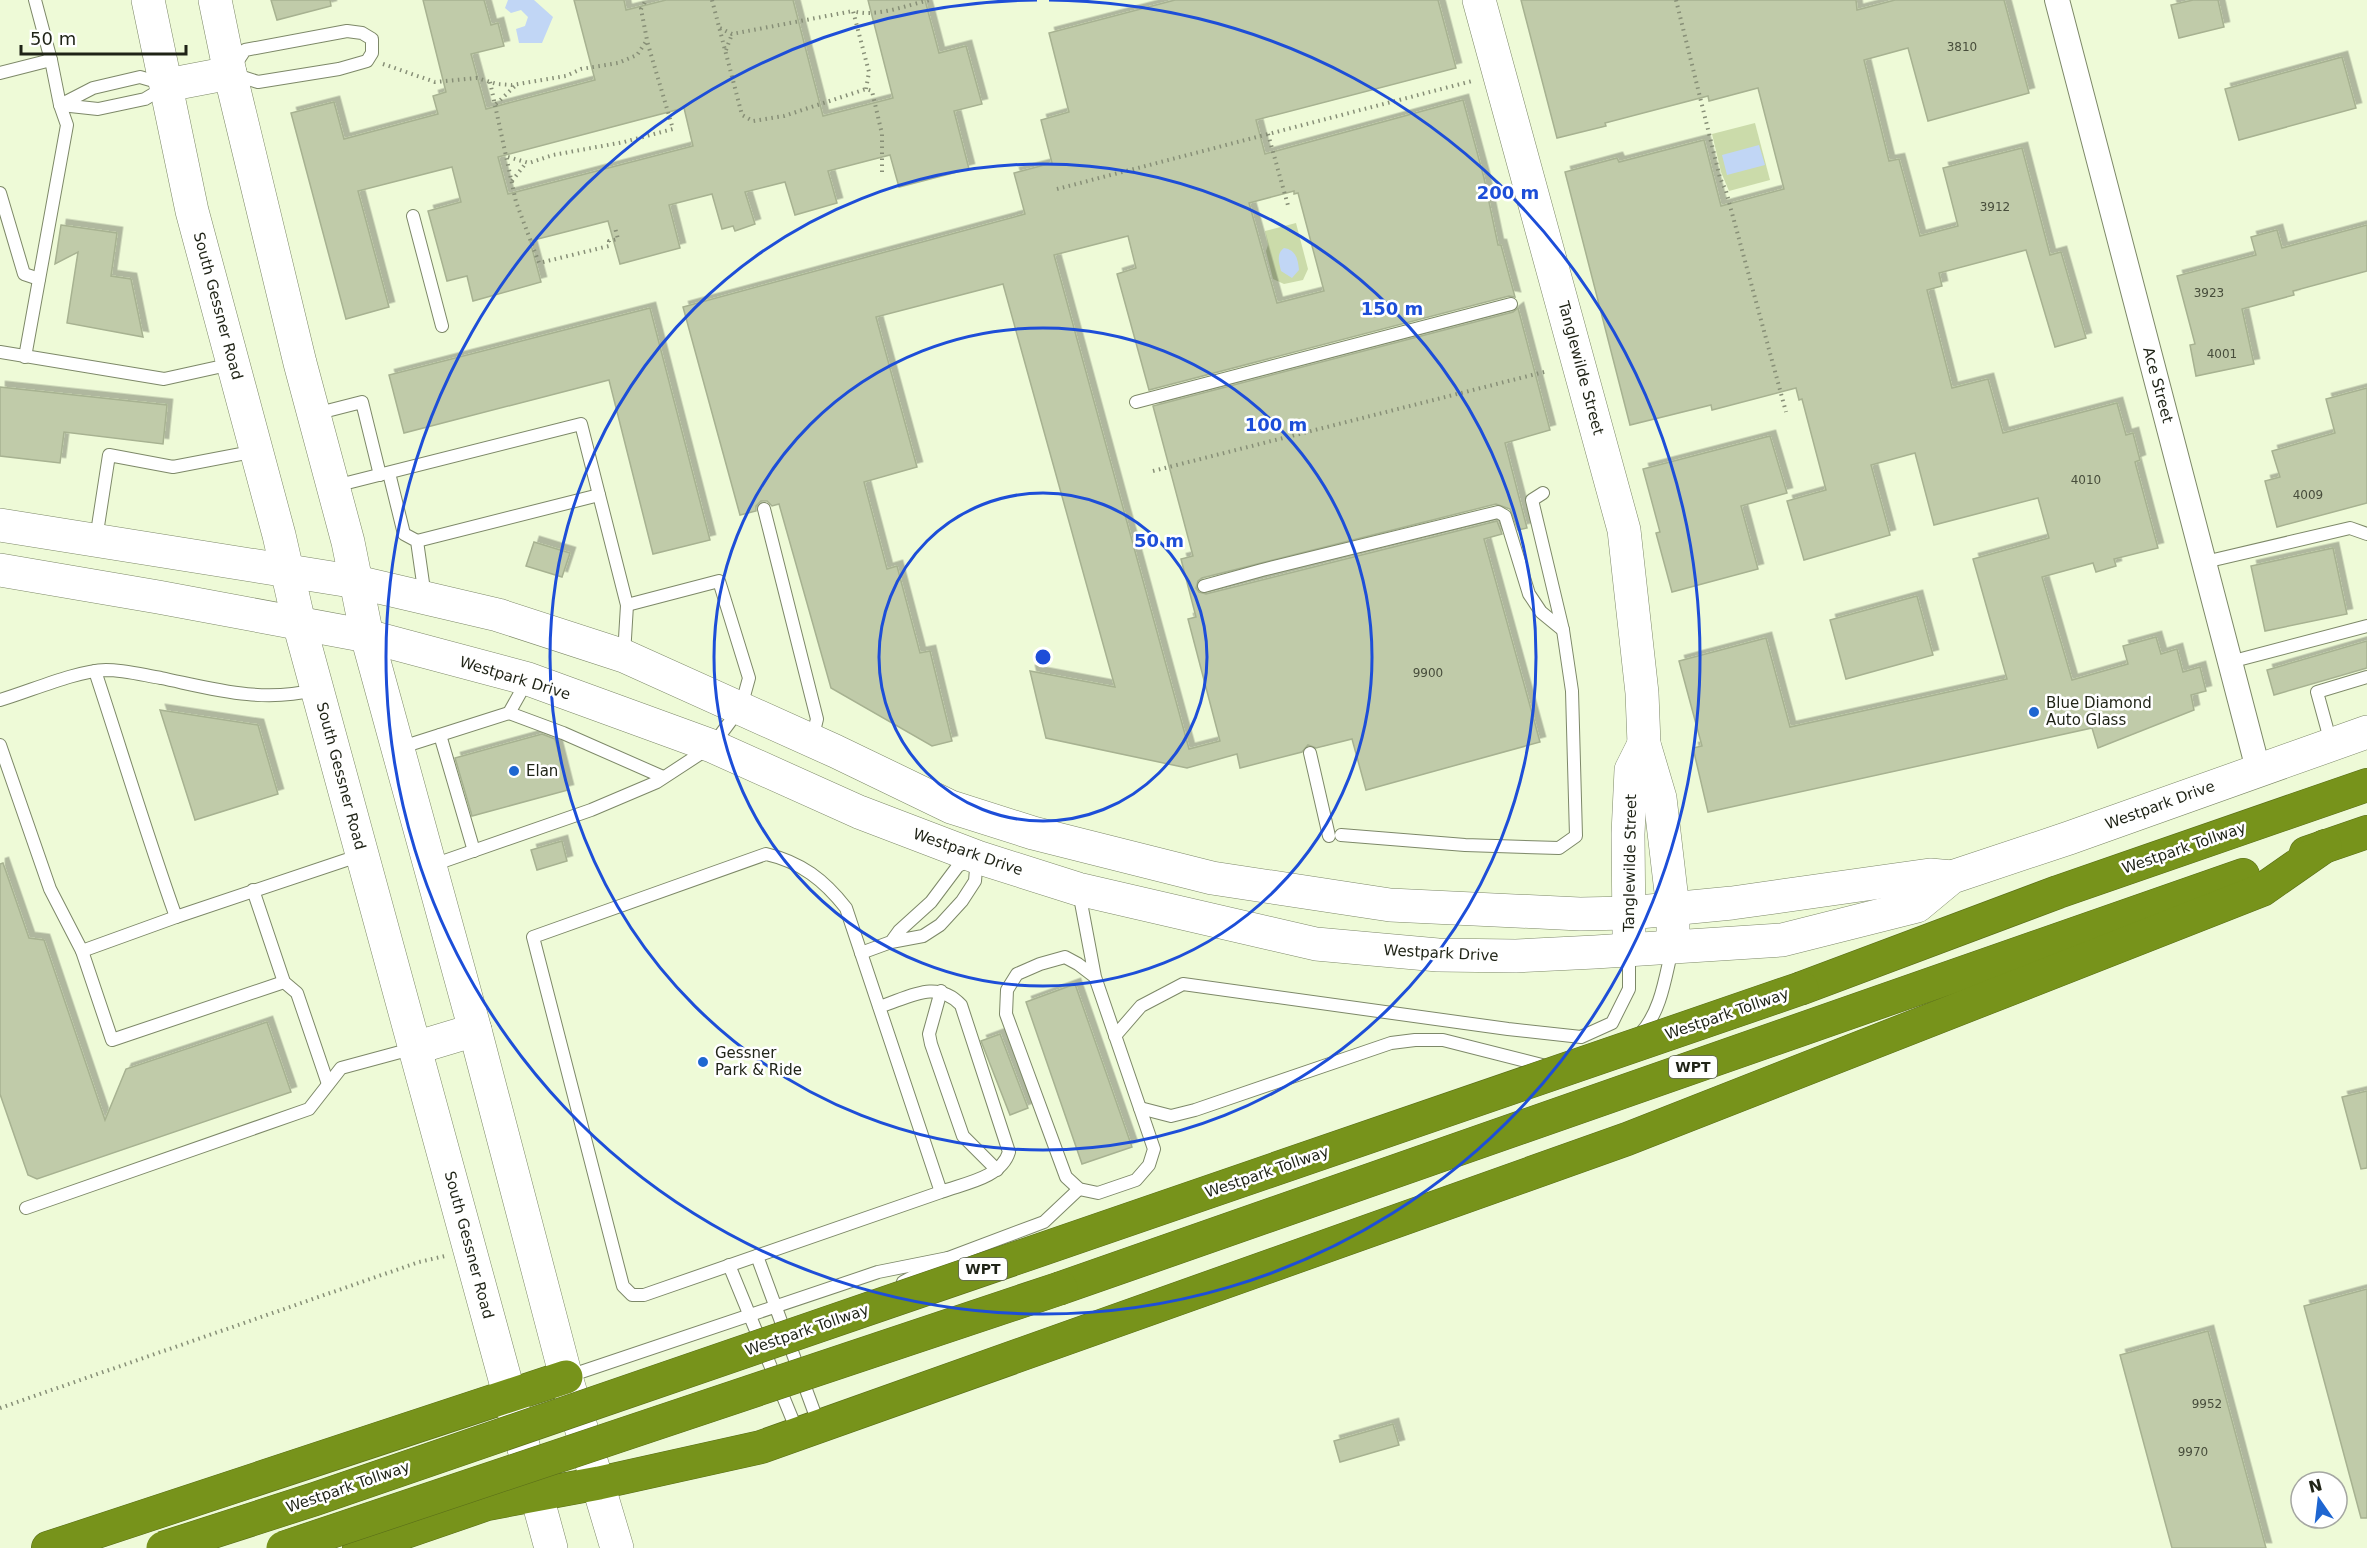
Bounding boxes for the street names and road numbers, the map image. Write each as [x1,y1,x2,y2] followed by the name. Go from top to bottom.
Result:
[190,230,246,382] street label: South Gessner Road
[1554,298,1608,437] street label: Tanglewilde Street
[2139,345,2177,425] street label: Ace Street
[457,653,573,703] street label: Westpark Drive
[313,700,369,852] street label: South Gessner Road
[2103,777,2217,833] street label: Westpark Drive
[1620,794,1640,933] street label: Tanglewilde Street
[2120,818,2248,878] street label: Westpark Tollway
[911,825,1025,879] street label: Westpark Drive
[1383,941,1499,965] street label: Westpark Drive
[1663,984,1791,1044] street label: Westpark Tollway
[1669,1056,1717,1078] road number: WPT
[1203,1142,1331,1202] street label: Westpark Tollway
[441,1169,497,1321] street label: South Gessner Road
[959,1258,1007,1280] road number: WPT
[743,1300,871,1360] street label: Westpark Tollway
[284,1457,412,1517] street label: Westpark Tollway

